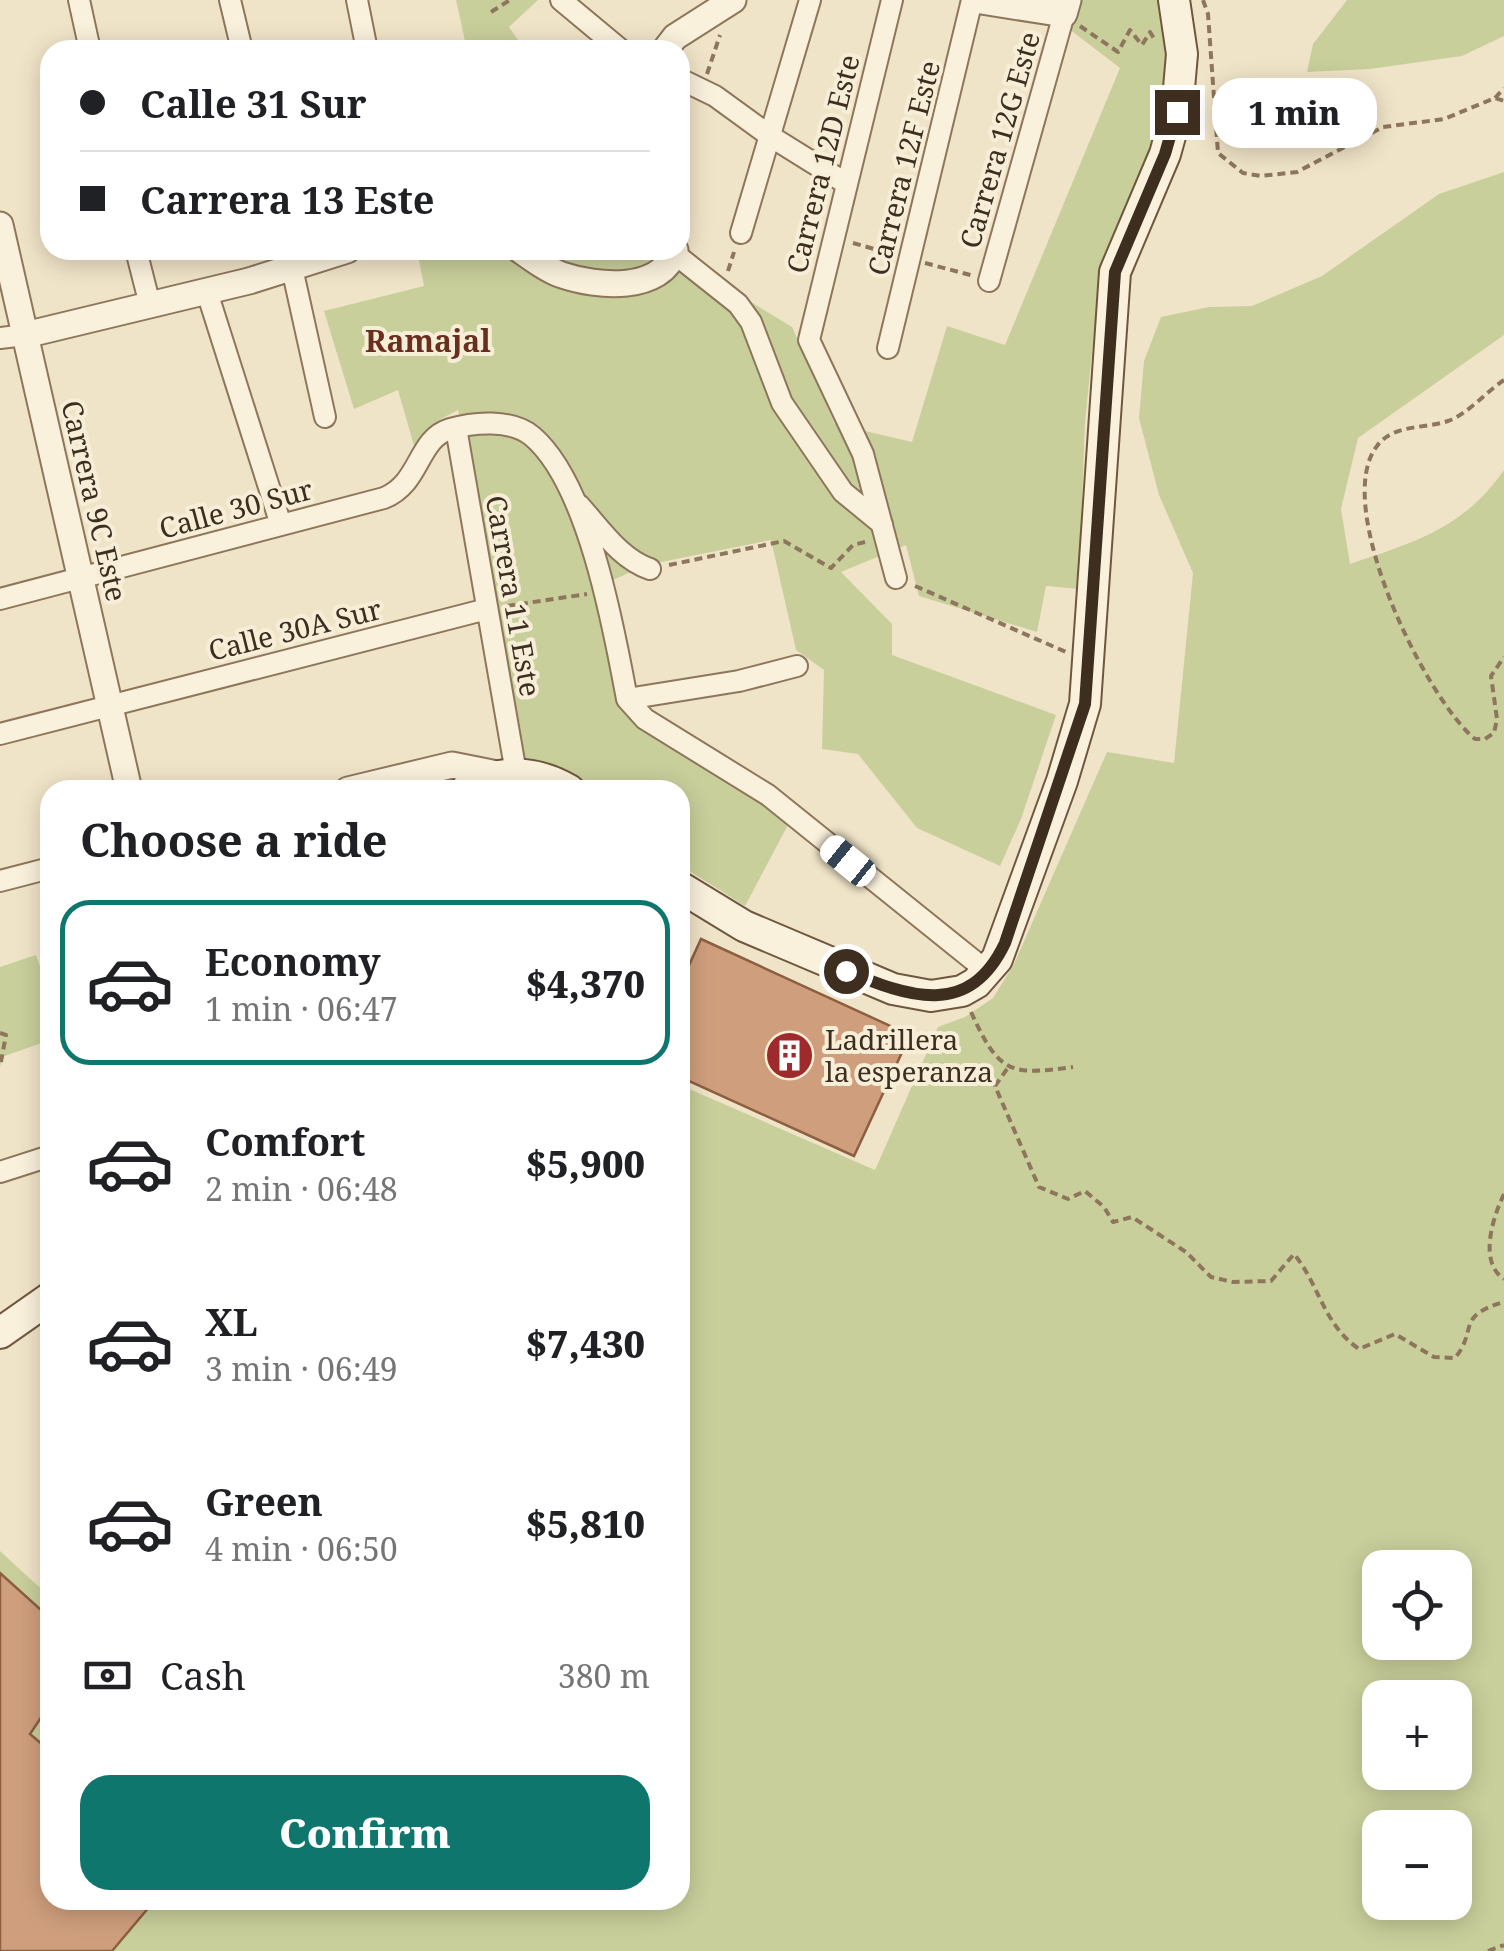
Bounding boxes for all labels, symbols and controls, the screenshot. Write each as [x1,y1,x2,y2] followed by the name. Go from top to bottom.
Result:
[950,27,1048,252] street label: Carrera 12G Este
[777,51,868,277] street label: Carrera 12D Este
[858,56,948,279] street label: Carrera 12F Este
[140,77,367,129] text: Calle 31 Sur
[1212,77,1377,147] callout: 1 min
[1155,90,1200,135] route end
[1249,91,1340,134] text: 1 min
[140,173,435,225] text: Carrera 13 Este
[365,320,491,361] district label: Ramajal
[53,397,137,605] street label: Carrera 9C Este
[155,469,317,547] street label: Calle 30 Sur
[478,492,550,699] street label: Carrera 11 Este
[204,589,385,669] street label: Calle 30A Sur
[80,809,388,870] text: Choose a ride
[815,830,881,892] car
[205,935,381,987] text: Economy
[85,938,175,1028] icon: car
[824,949,869,994] route start
[525,957,645,1009] text: $4,370
[205,987,398,1030] text: 1 min · 06:47
[825,1020,993,1090] place label: Ladrillera la esperanza
[764,1030,816,1082] building icon: Ladrillera la esperanza
[205,1115,365,1167] text: Comfort
[85,1118,175,1208] icon: car
[525,1137,645,1189] text: $5,900
[205,1167,398,1210] text: 2 min · 06:48
[205,1295,258,1347] text: XL
[85,1298,175,1388] icon: car
[525,1317,645,1369] text: $7,430
[205,1347,398,1390] text: 3 min · 06:49
[205,1475,323,1527] text: Green
[85,1478,175,1568] icon: car
[525,1497,645,1549] text: $5,810
[205,1527,398,1570] text: 4 min · 06:50
[1362,1550,1472,1920] map controls
[1362,1550,1472,1660] button: locate
[80,1648,135,1703] icon: cash
[160,1649,246,1701] text: Cash
[558,1654,650,1697] text: 380 m
[1362,1680,1472,1790] button: +
[80,1775,650,1890] button: Confirm
[1362,1810,1472,1920] button: −

